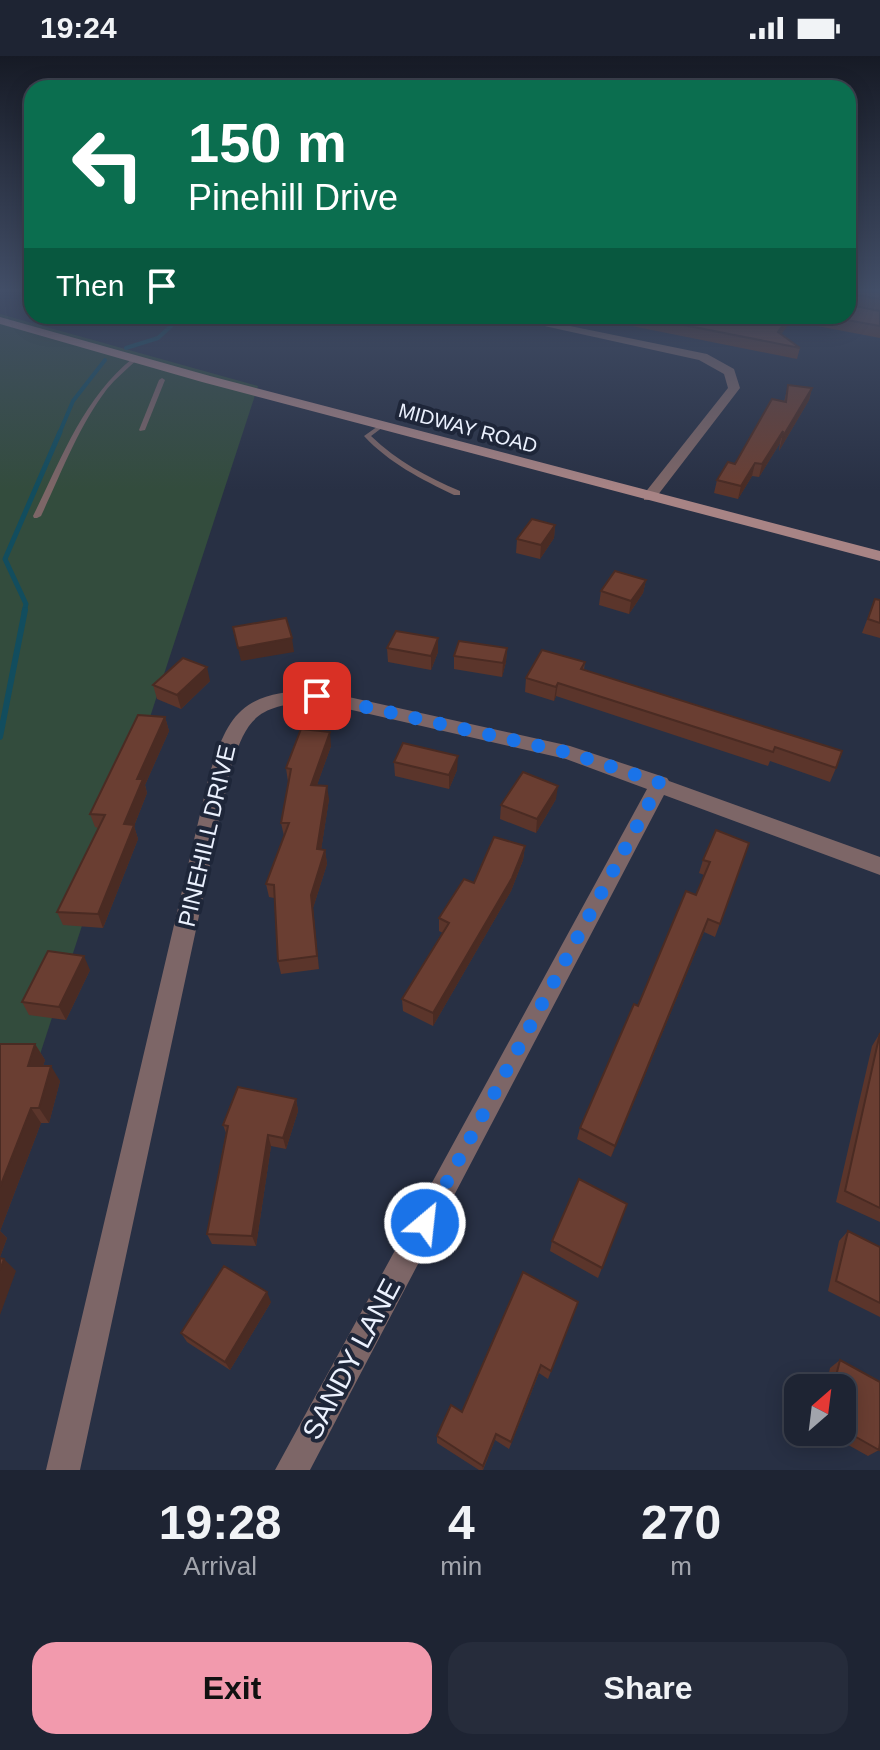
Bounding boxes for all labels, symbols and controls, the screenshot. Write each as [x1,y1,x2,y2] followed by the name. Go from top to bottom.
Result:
[40,11,117,44] text: 19:24
[188,111,347,174] text: 150 m
[56,112,160,216] icon: left
[188,177,398,218] text: Pinehill Drive
[140,264,184,308] icon: arrive
[56,269,124,302] text: Then
[396,399,540,457] street label: MIDWAY ROAD
[283,662,351,730] pin
[295,674,339,718] icon: arrive
[172,742,241,929] street label: PINEHILL DRIVE
[383,1181,467,1265] position arrow
[296,1274,407,1445] street label: SANDY LANE
[784,1374,856,1446] north arrow
[784,1374,856,1446] map controls
[159,1496,282,1549] text: 19:28
[448,1496,475,1549] text: 4
[641,1496,721,1549] text: 270
[183,1551,257,1581] text: Arrival
[440,1551,482,1581] text: min
[670,1551,692,1581] text: m
[32,1642,432,1734] button: Exit
[448,1642,848,1734] button: Share

